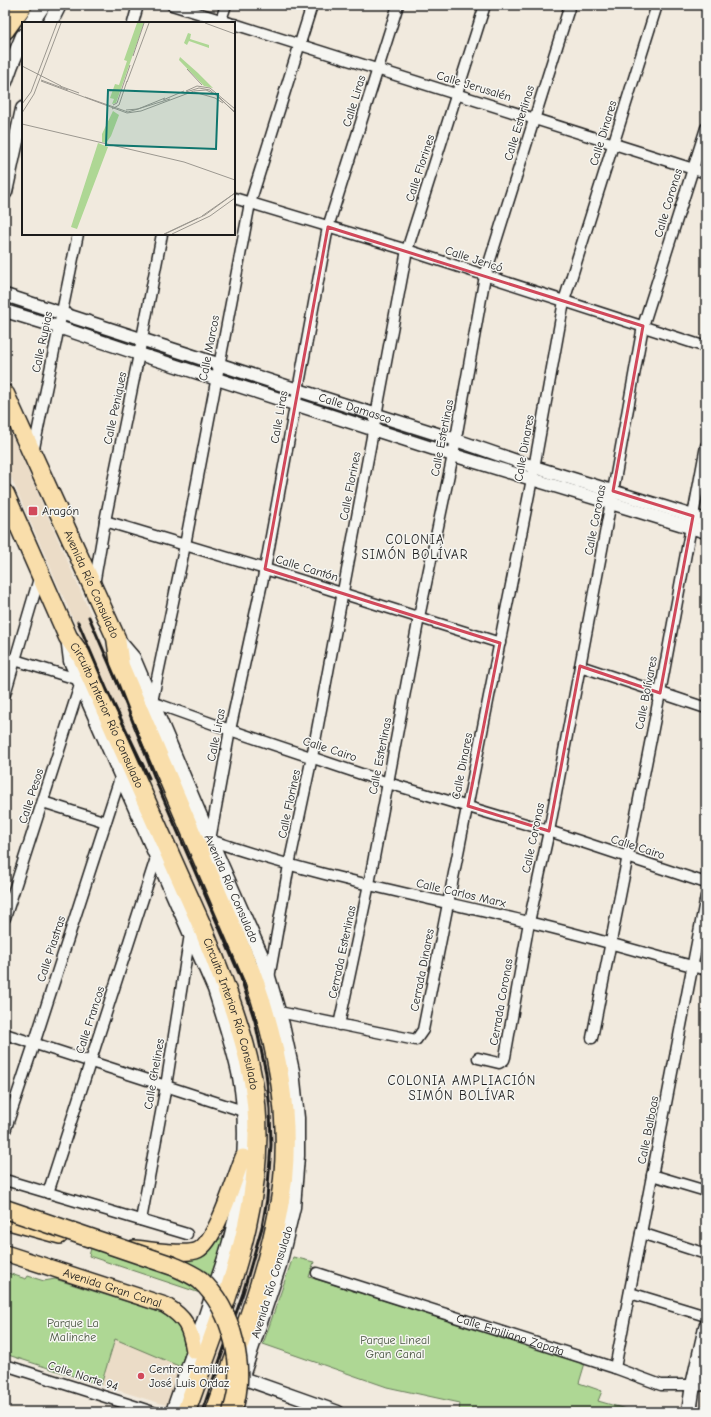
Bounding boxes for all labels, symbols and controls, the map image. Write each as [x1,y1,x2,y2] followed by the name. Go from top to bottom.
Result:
[22,22,235,235] inset map
[435,68,513,104] street label: Calle Jerusalén
[340,73,368,129] street label: Calle Liras
[501,84,537,162] street label: Calle Esterlinas
[586,99,620,167] street label: Calle Dinares
[403,133,437,203] street label: Calle Florines
[651,167,685,239] street label: Calle Coronas
[443,243,505,275] street label: Calle Jericó
[29,310,55,374] street label: Calle Rupias
[196,314,222,382] street label: Calle Marcos
[100,370,130,446] street label: Calle Peniques
[267,390,291,444] street label: Calle Liras
[317,390,393,426] street label: Calle Damasco
[428,398,456,478] street label: Calle Esterlinas
[511,414,537,482] street label: Calle Dinares
[336,450,364,522] street label: Calle Florines
[581,484,609,556] street label: Calle Coronas
[42,504,79,518] place label: Aragón
[27,505,39,517] marker: Aragón
[61,528,122,640] street label: Avenida Río Consulado
[362,532,468,562] district label: COLONIA SIMÓN BOLÍVAR
[274,552,340,584] street label: Calle Cantón
[67,640,147,790] street label: Circuito Interior Río Consulado
[632,655,660,731] street label: Calle Bolívares
[204,708,228,762] street label: Calle Liras
[366,716,394,796] street label: Calle Esterlinas
[449,732,475,800] street label: Calle Dinares
[301,734,359,764] street label: Calle Cairo
[15,767,47,825] street label: Calle Pesos
[275,768,303,840] street label: Calle Florines
[519,802,547,874] street label: Calle Coronas
[201,832,262,945] street label: Avenida Río Consulado
[609,832,667,862] street label: Calle Cairo
[415,876,508,910] street label: Calle Carlos Marx
[325,904,359,1000] street label: Cerrada Esterlinas
[34,914,68,984] street label: Calle Piastras
[407,927,437,1013] street label: Cerrada Dinares
[200,936,261,1091] street label: Circuito Interior Río Consulado
[486,958,516,1046] street label: Cerrada Coronas
[73,984,107,1056] street label: Calle Francos
[141,1038,167,1110] street label: Calle Chelines
[388,1072,536,1103] district label: COLONIA AMPLIACIÓN SIMÓN BOLÍVAR
[635,1095,661,1165] street label: Calle Balboas
[248,1224,296,1340] street label: Avenida Río Consulado
[61,1265,164,1310] street label: Avenida Gran Canal
[455,1311,566,1358] street label: Calle Emiliano Zapata
[47,1316,99,1344] park label: Parque La Malinche
[360,1333,430,1361] park label: Parque Lineal Gran Canal
[46,1358,120,1394] street label: Calle Norte 94
[149,1362,230,1390] place label: Centro Familiar José Luis Ordaz
[136,1371,146,1381] marker: Centro Familiar José Luis Ordaz

